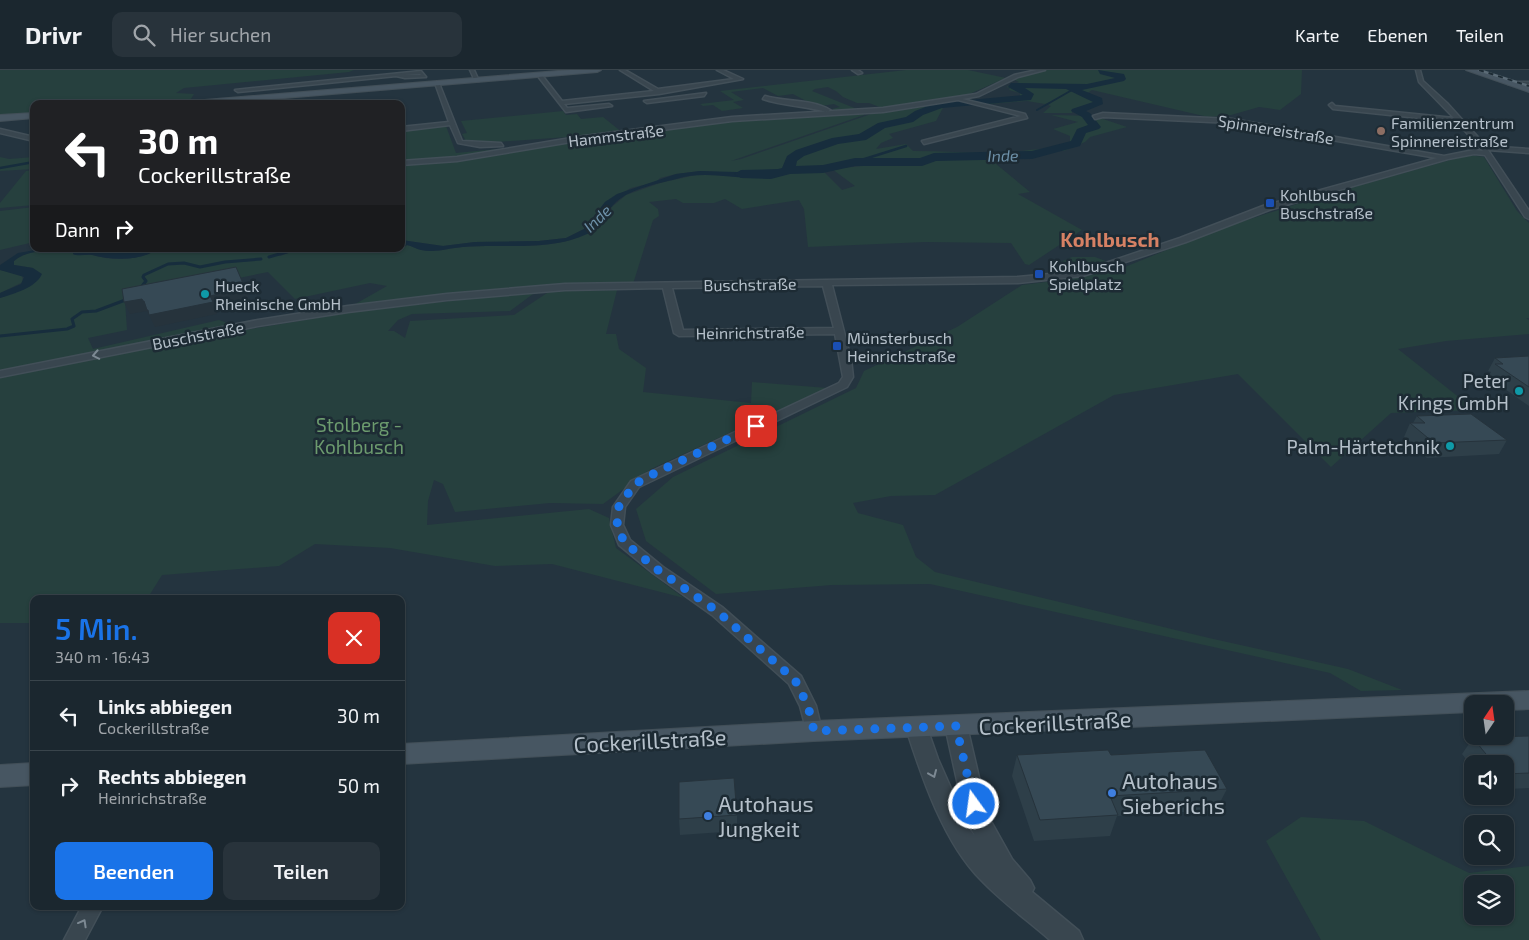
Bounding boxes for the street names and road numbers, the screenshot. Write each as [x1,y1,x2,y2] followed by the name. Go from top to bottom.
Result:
[1217,110,1335,148] street label: Spinnereistraße
[567,120,665,150] street label: Hammstraße
[703,274,797,294] street label: Buschstraße
[150,317,246,353] street label: Buschstraße
[695,322,805,342] street label: Heinrichstraße
[978,705,1132,739] street label: Cockerillstraße
[573,723,727,757] street label: Cockerillstraße

